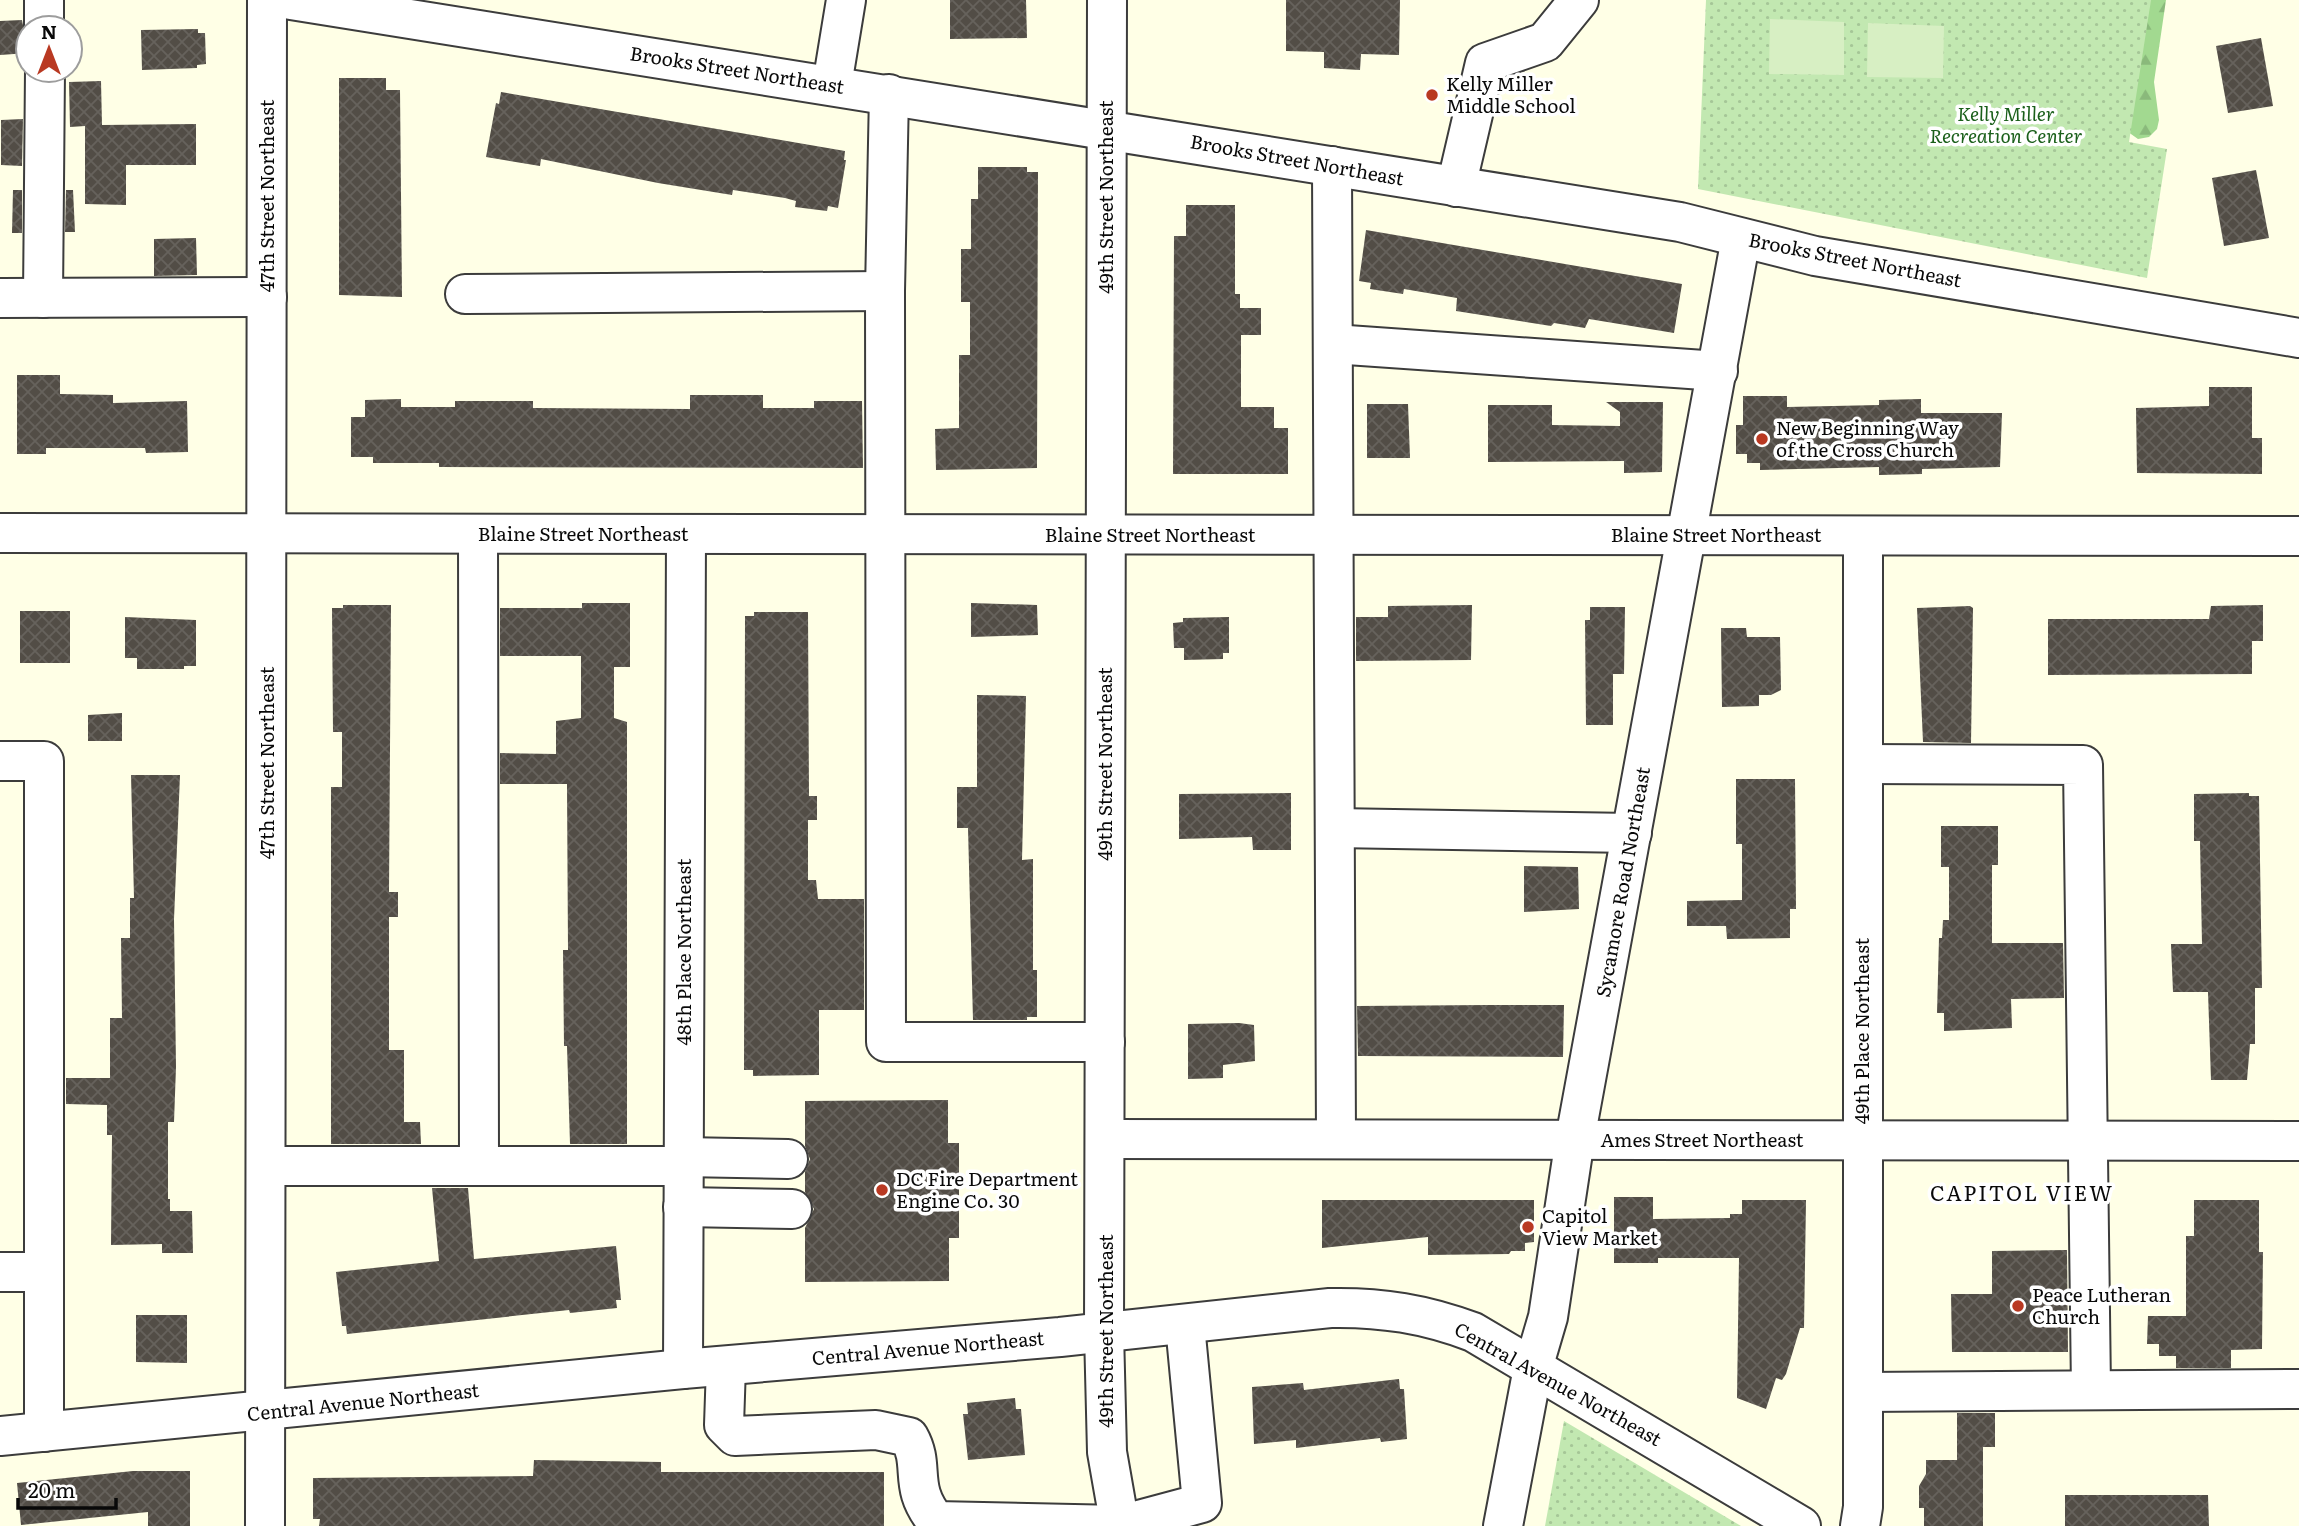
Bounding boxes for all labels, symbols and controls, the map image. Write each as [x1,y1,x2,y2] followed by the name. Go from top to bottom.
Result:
[14,14,84,84] north arrow
[41,17,57,45] text: N
[628,38,847,100] street label: Brooks Street Northeast
[1446,69,1576,119] place label: Kelly Miller Middle School
[1424,87,1440,103] marker: Kelly Miller Middle School
[252,99,280,292] street label: 47th Street Northeast
[1930,99,2083,149] park label: Kelly Miller Recreation Center
[1091,100,1119,294] street label: 49th Street Northeast
[1188,126,1406,192] street label: Brooks Street Northeast
[1746,225,1964,293] street label: Brooks Street Northeast
[1776,413,1959,463] place label: New Beginning Way of the Cross Church
[1754,431,1770,447] marker: New Beginning Way of the Cross Church
[478,519,689,547] street label: Blaine Street Northeast
[1045,520,1256,548] street label: Blaine Street Northeast
[1611,520,1822,548] street label: Blaine Street Northeast
[252,666,280,859] street label: 47th Street Northeast
[1090,667,1118,861] street label: 49th Street Northeast
[1588,764,1656,999] street label: Sycamore Road Northeast
[669,858,697,1045] street label: 48th Place Northeast
[1847,937,1875,1124] street label: 49th Place Northeast
[1601,1125,1804,1153] street label: Ames Street Northeast
[896,1164,1078,1214] place label: DC Fire Department Engine Co. 30
[1930,1176,2114,1207] district label: CAPITOL VIEW
[874,1182,890,1198] marker: DC Fire Department Engine Co. 30
[1542,1201,1658,1251] place label: Capitol View Market
[1520,1219,1536,1235] marker: Capitol View Market
[1091,1234,1119,1428] street label: 49th Street Northeast
[2032,1280,2171,1330] place label: Peace Lutheran Church
[2010,1298,2026,1314] marker: Peace Lutheran Church
[1450,1314,1667,1452] street label: Central Avenue Northeast
[811,1323,1046,1371] street label: Central Avenue Northeast
[246,1375,481,1427] street label: Central Avenue Northeast
[18,1466,116,1510] scale bar
[28,1473,75,1504] text: 20 m

